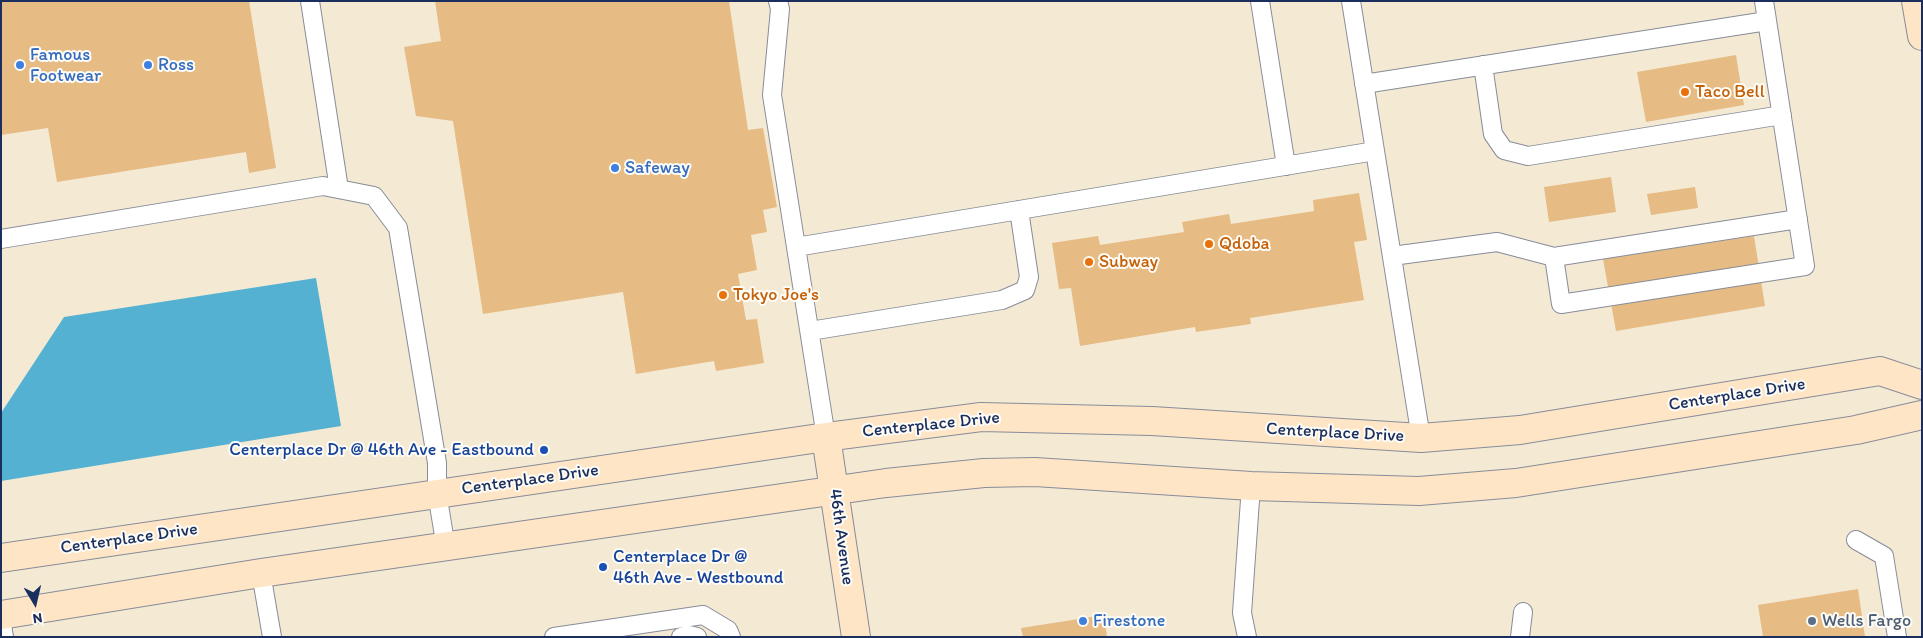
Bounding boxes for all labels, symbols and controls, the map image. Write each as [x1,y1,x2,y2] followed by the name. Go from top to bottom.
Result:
[30,44,101,86] place label: Famous Footwear
[158,54,194,76] place label: Ross
[14,59,26,71] marker: Famous Footwear
[142,59,154,71] marker: Ross
[1695,81,1765,103] place label: Taco Bell
[1679,86,1691,98] marker: Taco Bell
[625,157,690,179] place label: Safeway
[609,162,621,174] marker: Safeway
[1219,233,1269,255] place label: Qdoba
[1203,238,1215,250] marker: Qdoba
[1099,251,1158,273] place label: Subway
[1083,256,1095,268] marker: Subway
[733,284,819,306] place label: Tokyo Joe's
[717,289,729,301] marker: Tokyo Joe's
[1667,374,1807,416] street label: Centerplace Drive
[861,407,1001,443] street label: Centerplace Drive
[1265,419,1405,447] street label: Centerplace Drive
[229,439,534,461] place label: Centerplace Dr @ 46th Ave - Eastbound
[538,444,550,456] marker: Centerplace Dr @ 46th Ave - Eastbound
[460,460,600,500] street label: Centerplace Drive
[824,488,858,586] street label: 46th Avenue
[59,519,199,559] street label: Centerplace Drive
[613,546,783,588] place label: Centerplace Dr @ 46th Ave - Westbound
[597,561,609,573] marker: Centerplace Dr @ 46th Ave - Westbound
[10,578,60,628] north arrow
[31,609,43,627] text: N
[1093,610,1165,632] place label: Firestone
[1822,610,1911,632] place label: Wells Fargo
[1077,615,1089,627] marker: Firestone
[1806,615,1818,627] marker: Wells Fargo

